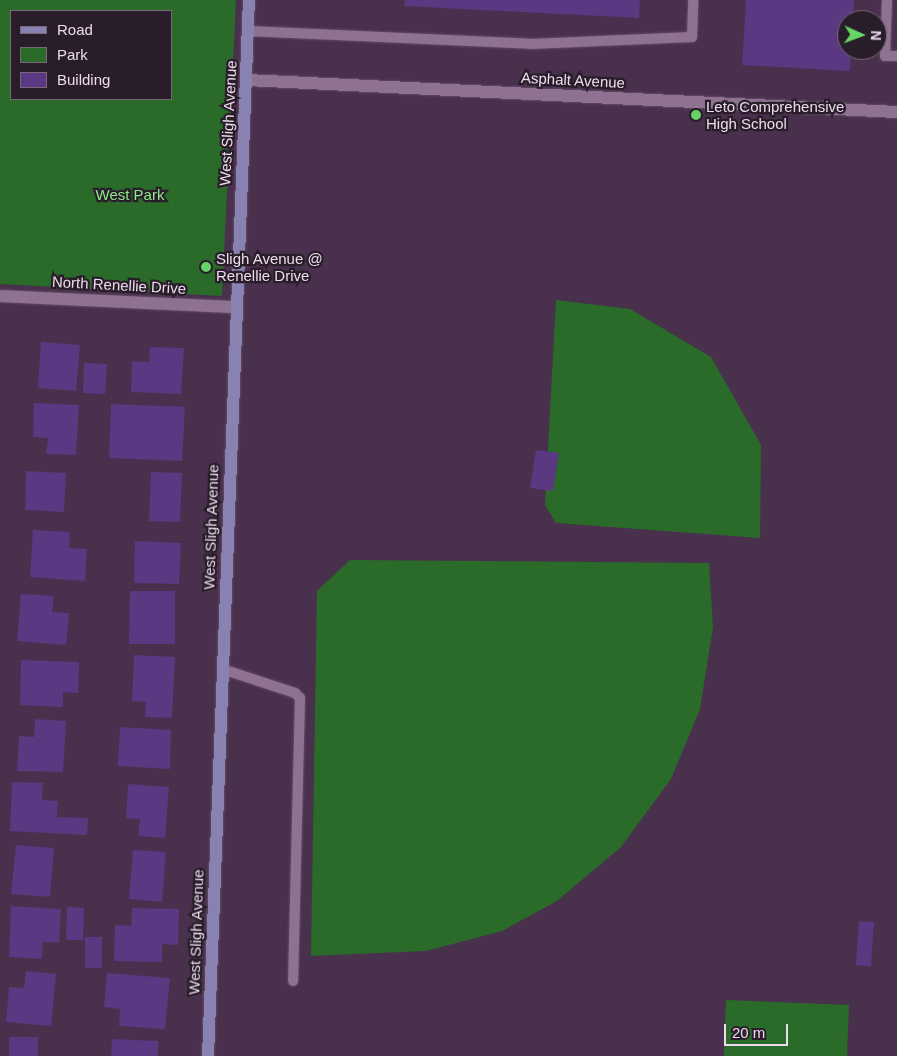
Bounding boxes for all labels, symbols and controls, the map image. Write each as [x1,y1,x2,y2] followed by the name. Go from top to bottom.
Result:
[10,10,172,100] legend
[837,10,887,60] north arrow
[57,21,93,38] text: Road
[868,30,884,41] text: N
[57,46,88,63] text: Park
[216,60,240,186] street label: West Sligh Avenue
[520,68,626,92] street label: Asphalt Avenue
[57,71,110,88] text: Building
[706,97,844,132] place label: Leto Comprehensive High School
[690,109,702,121] marker: Leto Comprehensive High School
[96,186,164,204] park label: West Park
[216,249,324,284] place label: Sligh Avenue @ Renellie Drive
[200,261,212,273] marker: Sligh Avenue @ Renellie Drive
[52,273,186,297] street label: North Renellie Drive
[200,464,222,590] street label: West Sligh Avenue
[185,869,207,995] street label: West Sligh Avenue
[727,1014,791,1046] scale bar
[732,1024,765,1041] text: 20 m

